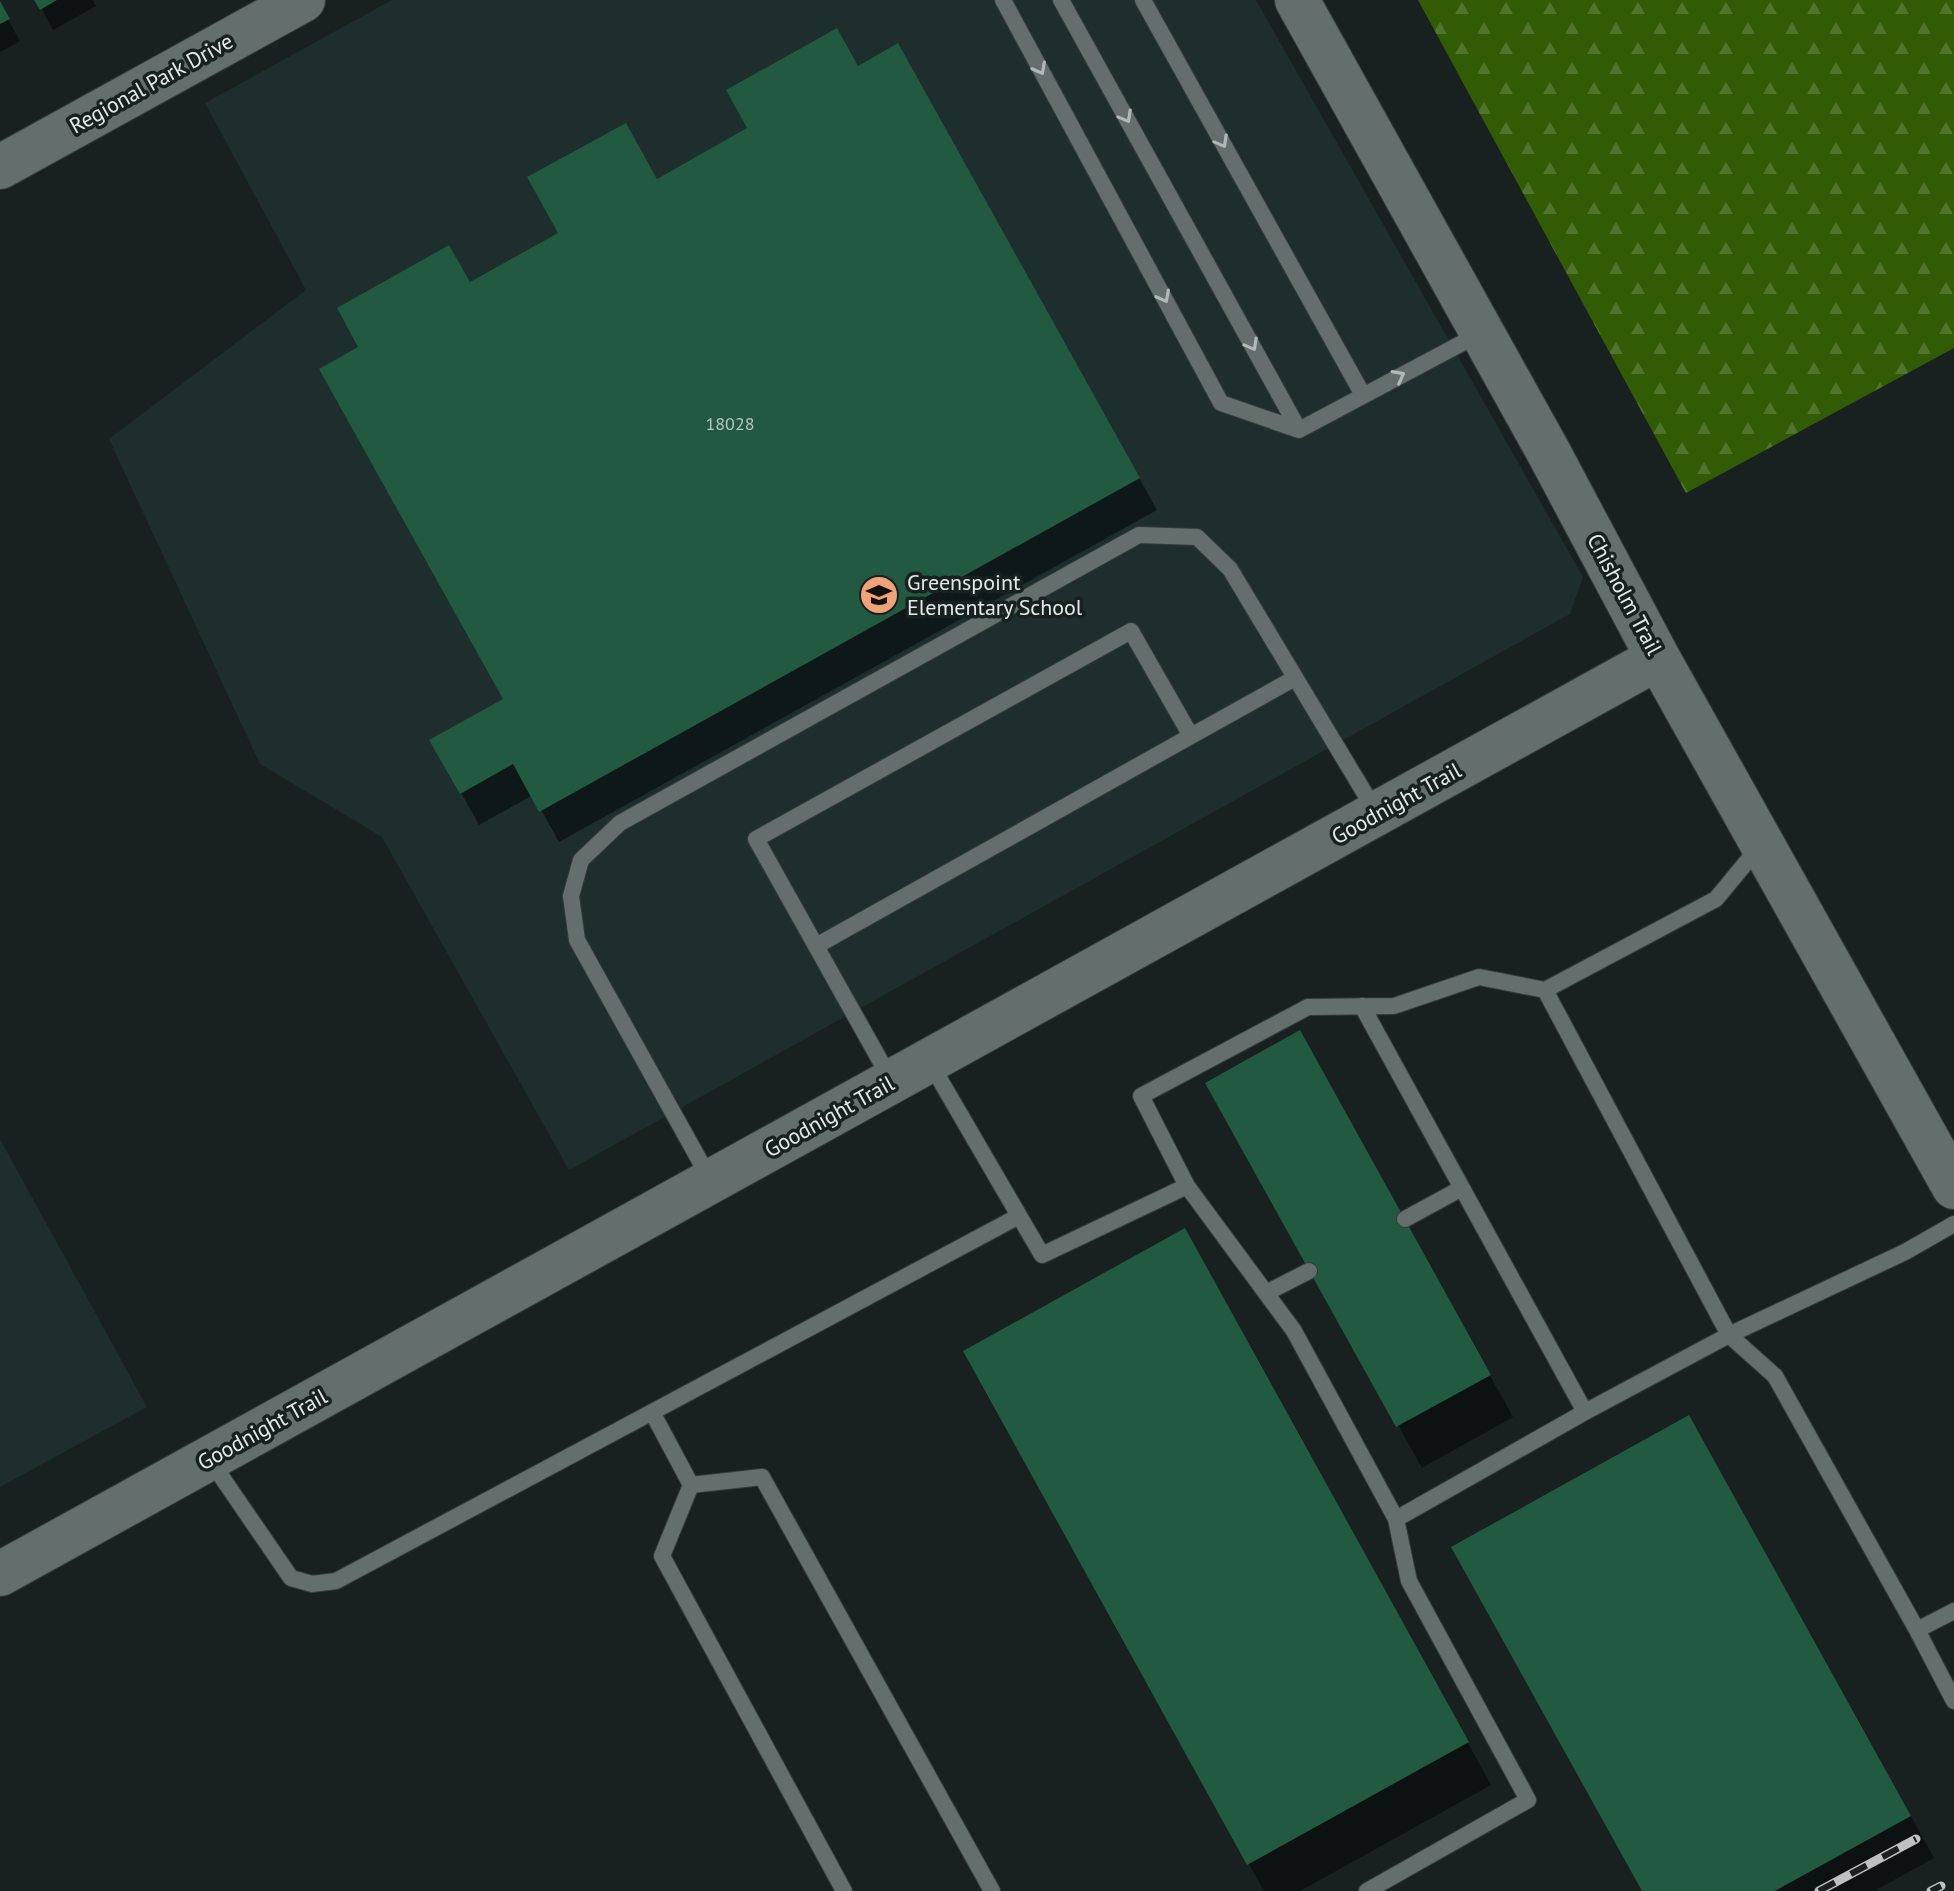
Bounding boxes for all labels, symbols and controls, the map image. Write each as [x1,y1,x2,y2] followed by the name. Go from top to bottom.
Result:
[64,26,238,140] street label: Regional Park Drive
[1030,60,1046,74] one-way arrow
[1116,108,1132,123] one-way arrow
[1212,133,1228,147] one-way arrow
[1154,289,1169,303] one-way arrow
[1242,336,1258,350] one-way arrow
[1391,371,1405,386] one-way arrow
[705,412,755,435] house number: 18028
[1581,528,1669,660] street label: Chisholm Trail
[907,568,1083,621] place label: Greenspoint Elementary School
[858,574,900,616] school or university icon: Greenspoint Elementary School
[1326,756,1466,850] street label: Goodnight Trail
[759,1069,899,1163] street label: Goodnight Trail
[192,1382,332,1476] street label: Goodnight Trail

